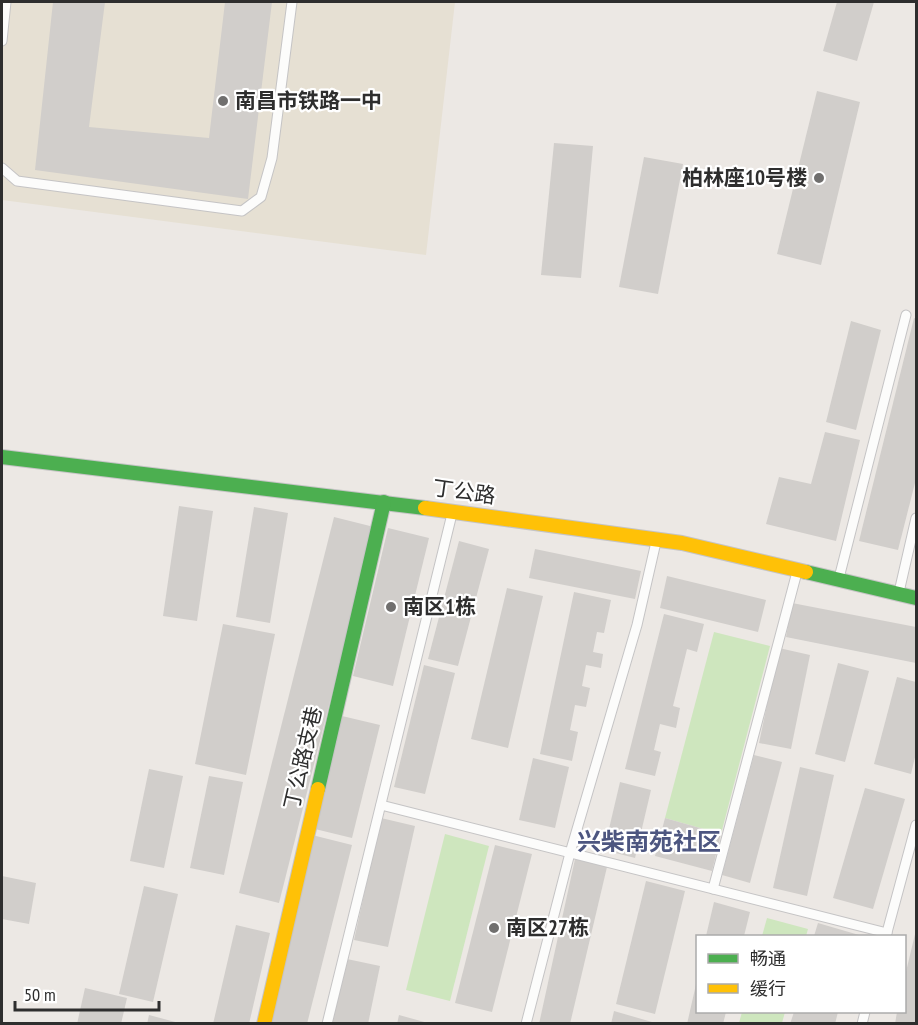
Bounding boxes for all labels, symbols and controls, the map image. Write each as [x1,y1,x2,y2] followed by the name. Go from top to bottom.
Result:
[235,87,382,114] place label: 南昌市铁路一中
[216,94,230,108] marker: 南昌市铁路一中
[682,164,807,191] place label: 柏林座10号楼
[812,171,826,185] marker: 柏林座10号楼
[431,474,497,509] street label: 丁公路
[403,593,476,620] place label: 南区1栋
[384,600,398,614] marker: 南区1栋
[278,704,327,812] street label: 丁公路支巷
[577,826,721,857] district label: 兴柴南苑社区
[506,914,589,941] place label: 南区27栋
[487,921,501,935] marker: 南区27栋
[696,935,906,1013] legend
[750,947,786,970] text: 畅通
[15,974,159,1012] scale bar
[750,977,786,1000] text: 缓行
[24,983,56,1006] text: 50 m

